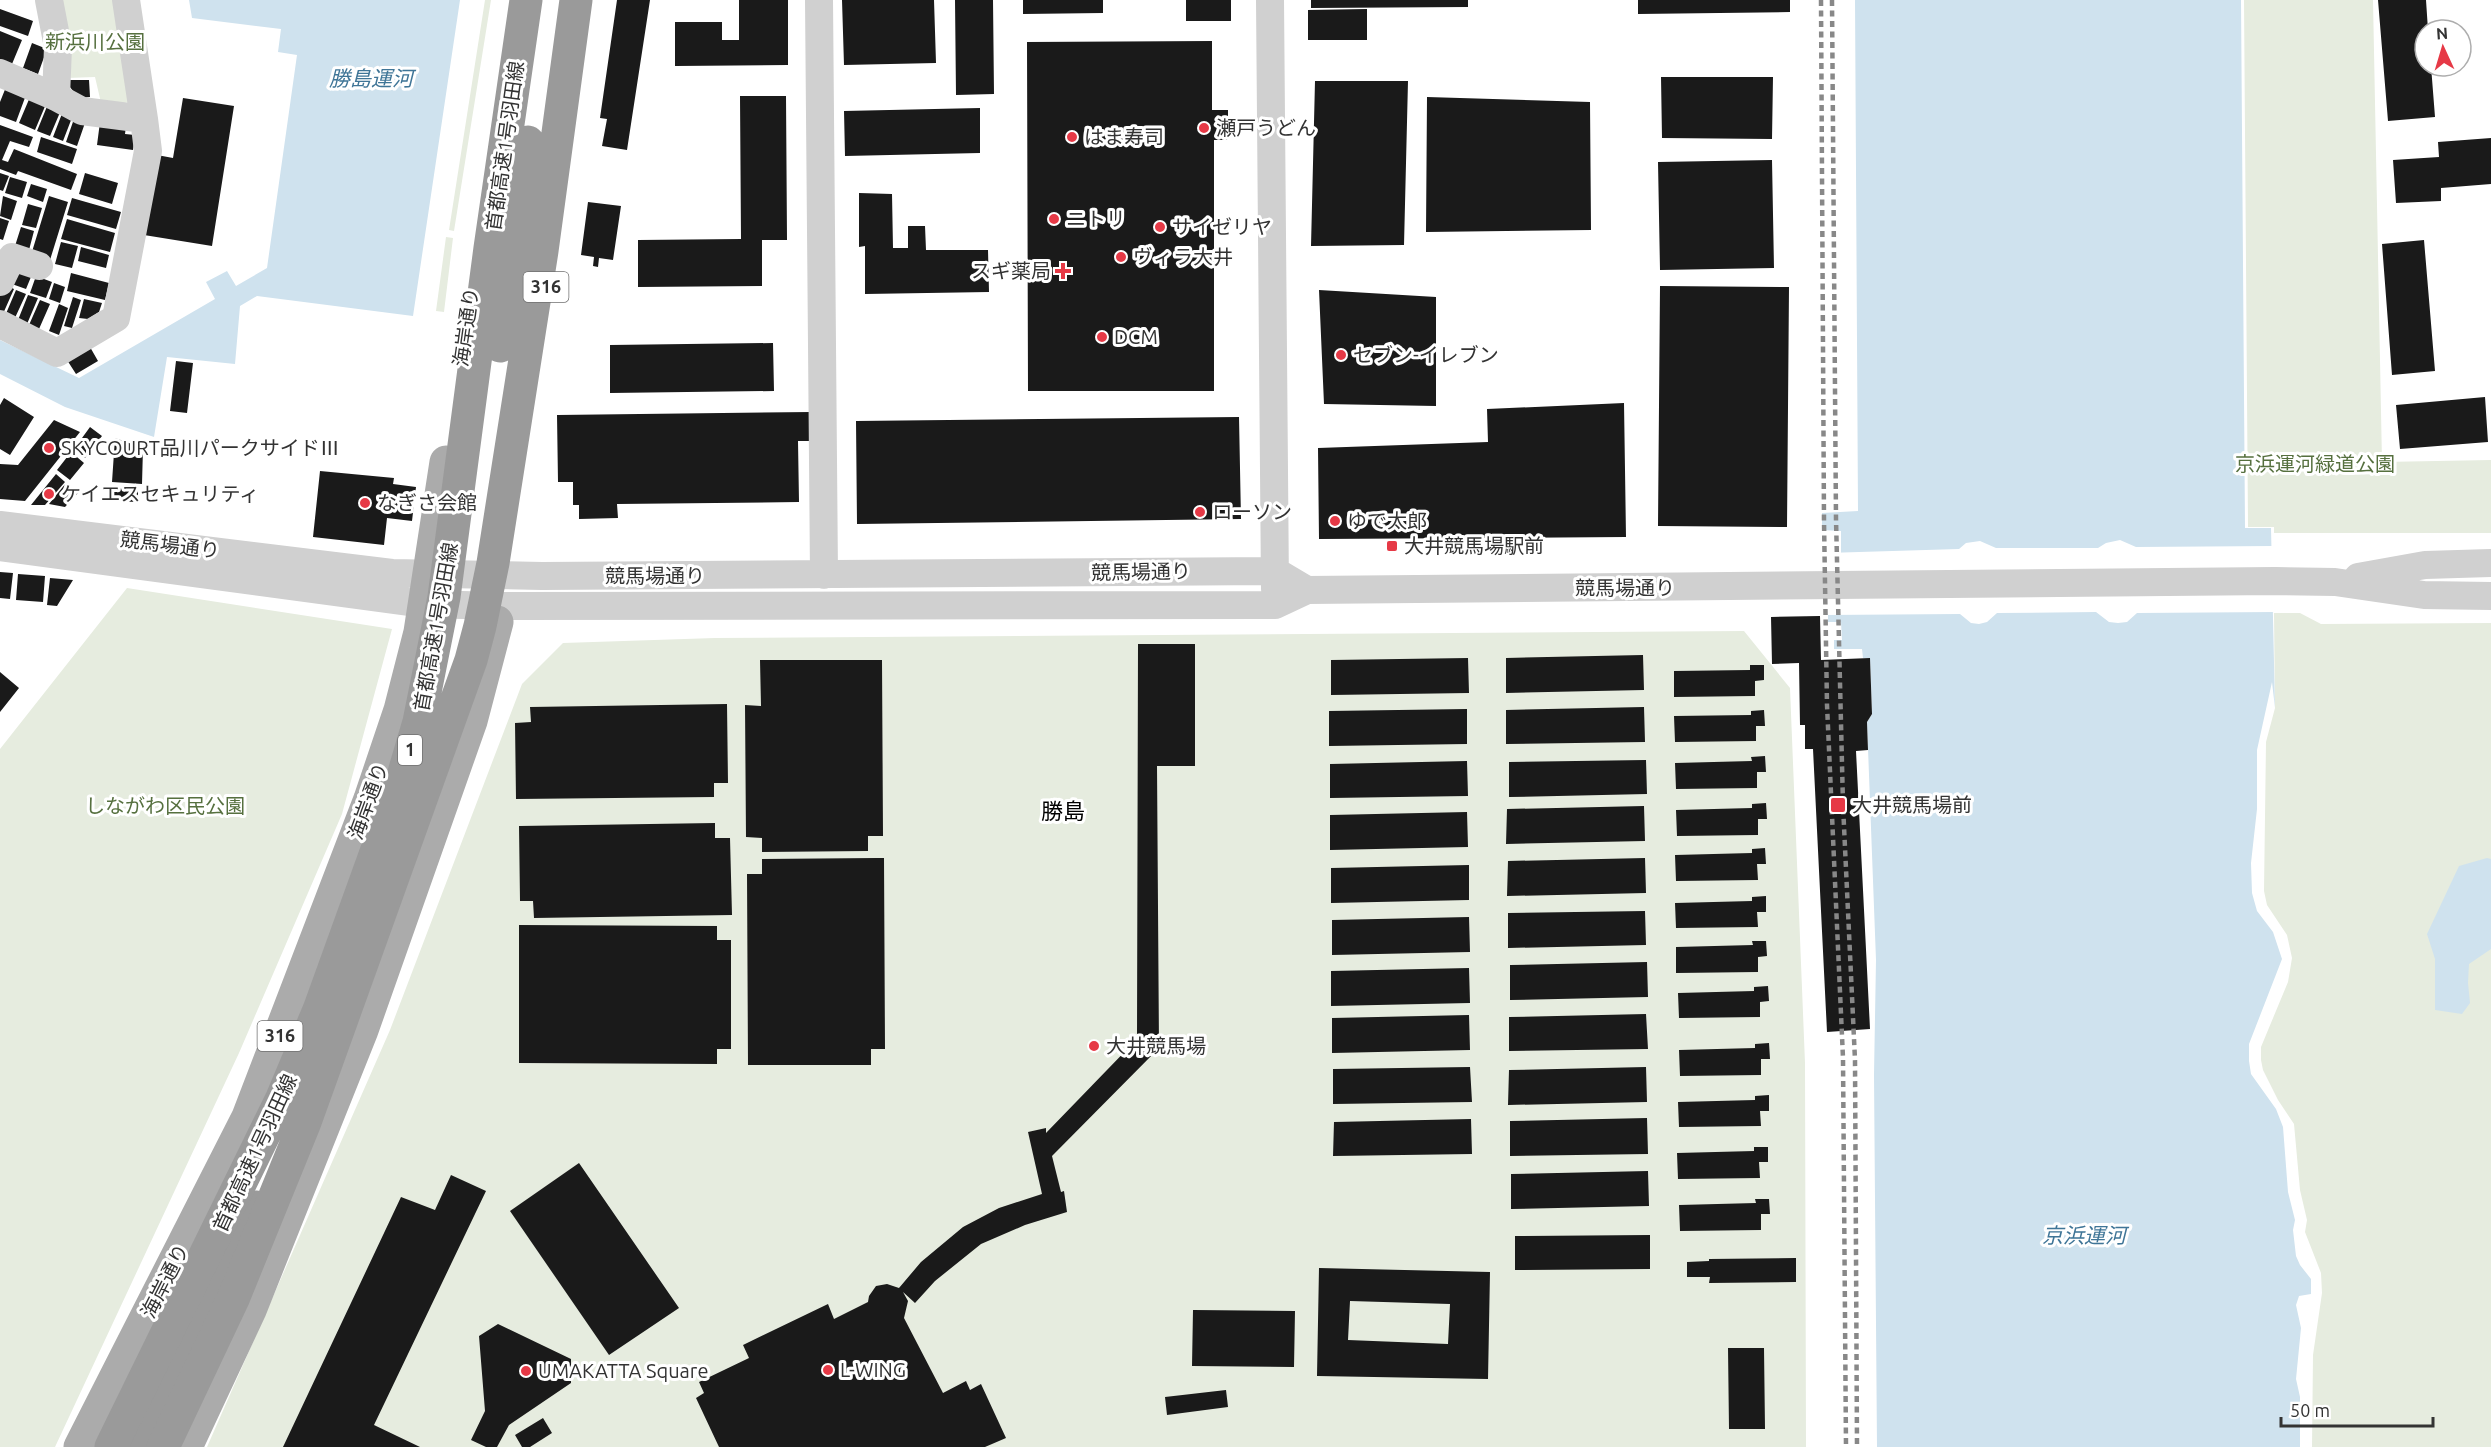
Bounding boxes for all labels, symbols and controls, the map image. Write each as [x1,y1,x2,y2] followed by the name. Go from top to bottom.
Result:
[2413,18,2473,78] north arrow
[2435,24,2449,42] text: N
[45,30,145,53] park label: 新浜川公園
[481,60,528,232] street label: 首都高速1号羽田線
[329,66,417,90] water label: 勝島運河
[1216,116,1316,139] place label: 瀬戸うどん
[1197,121,1211,135] marker: 瀬戸うどん
[1084,125,1164,148] place label: はま寿司
[1065,130,1079,144] marker: はま寿司
[1066,207,1126,230] place label: ニトリ
[1047,212,1061,226] marker: ニトリ
[1172,215,1272,238] place label: サイゼリヤ
[1153,220,1167,234] marker: サイゼリヤ
[1133,245,1233,268] place label: ヴィラ大井
[1114,250,1128,264] marker: ヴィラ大井
[971,259,1051,282] place label: スギ薬局
[1056,264,1070,278] marker: スギ薬局
[524,272,568,302] road number: 316
[449,286,482,368] street label: 海岸通り
[1114,325,1158,348] place label: DCM
[1095,330,1109,344] marker: DCM
[1353,343,1499,366] place label: セブン-イレブン
[1334,348,1348,362] marker: セブン-イレブン
[61,436,340,459] place label: SKYCOURT品川パークサイドⅢ
[42,441,56,455] marker: SKYCOURT品川パークサイドⅢ
[2235,452,2395,475] park label: 京浜運河緑道公園
[61,482,259,505] place label: ケイエスセキュリティ
[42,487,56,501] marker: ケイエスセキュリティ
[377,491,477,514] place label: なぎさ会館
[358,496,372,510] marker: なぎさ会館
[1212,500,1292,523] place label: ローソン
[1193,505,1207,519] marker: ローソン
[1347,509,1427,532] place label: ゆで太郎
[1328,514,1342,528] marker: ゆで太郎
[119,527,221,562] street label: 競馬場通り
[1404,534,1544,557] place label: 大井競馬場駅前
[1385,539,1399,553] marker: 大井競馬場駅前
[409,541,462,713] street label: 首都高速1号羽田線
[1091,559,1191,584] street label: 競馬場通り
[605,564,705,587] street label: 競馬場通り
[1575,576,1675,599] street label: 競馬場通り
[398,735,422,765] road number: 1
[343,759,392,842] street label: 海岸通り
[1852,793,1972,816] place label: 大井競馬場前
[85,794,245,817] park label: しながわ区民公園
[1829,796,1847,814] marker: 大井競馬場前
[1041,798,1085,823] district label: 勝島
[258,1021,302,1051] road number: 316
[1106,1034,1206,1057] place label: 大井競馬場
[1087,1039,1101,1053] marker: 大井競馬場
[208,1070,301,1235] street label: 首都高速1号羽田線
[2042,1223,2130,1247] water label: 京浜運河
[136,1240,193,1322] street label: 海岸通り
[840,1358,906,1381] place label: L-WING
[538,1359,708,1382] place label: UMAKATTA Square
[821,1363,835,1377] marker: L-WING
[519,1364,533,1378] marker: UMAKATTA Square
[2281,1390,2432,1428] scale bar
[2290,1400,2330,1420] text: 50 m

